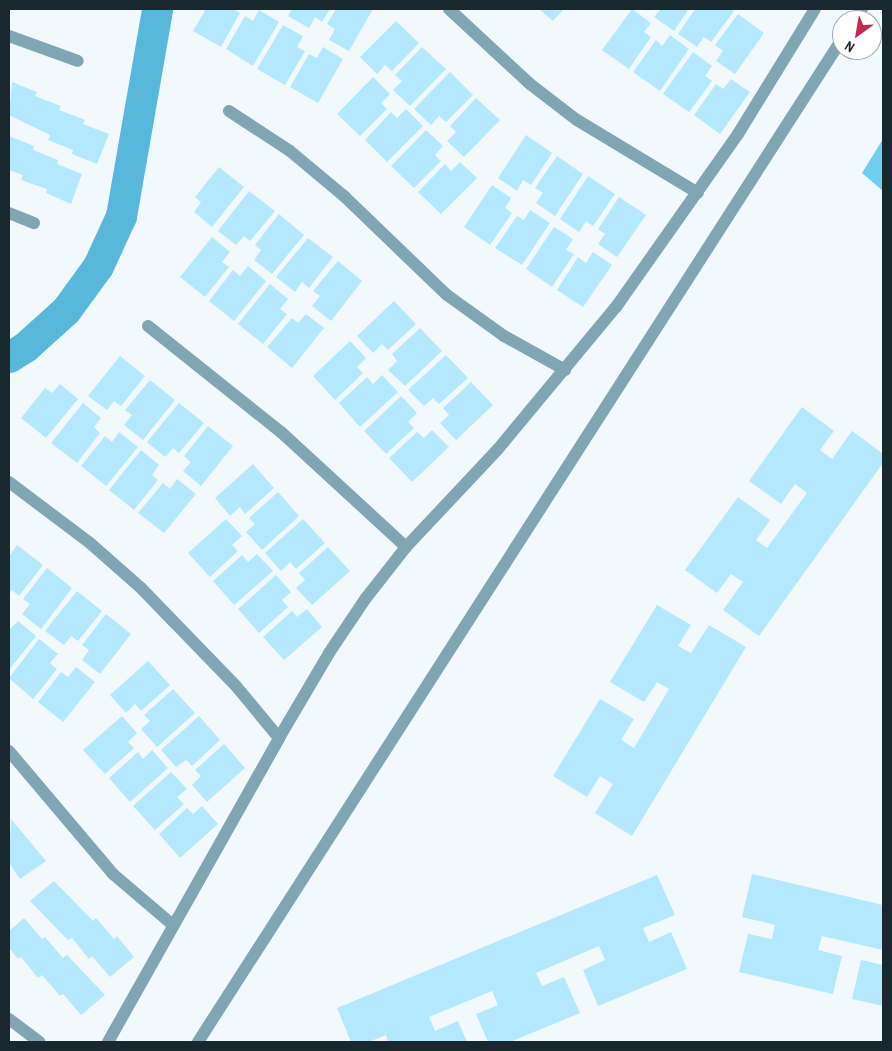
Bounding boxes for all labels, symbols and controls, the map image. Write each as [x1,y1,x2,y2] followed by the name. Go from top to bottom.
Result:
[832,10,882,60] north arrow
[841,37,858,57] text: N

